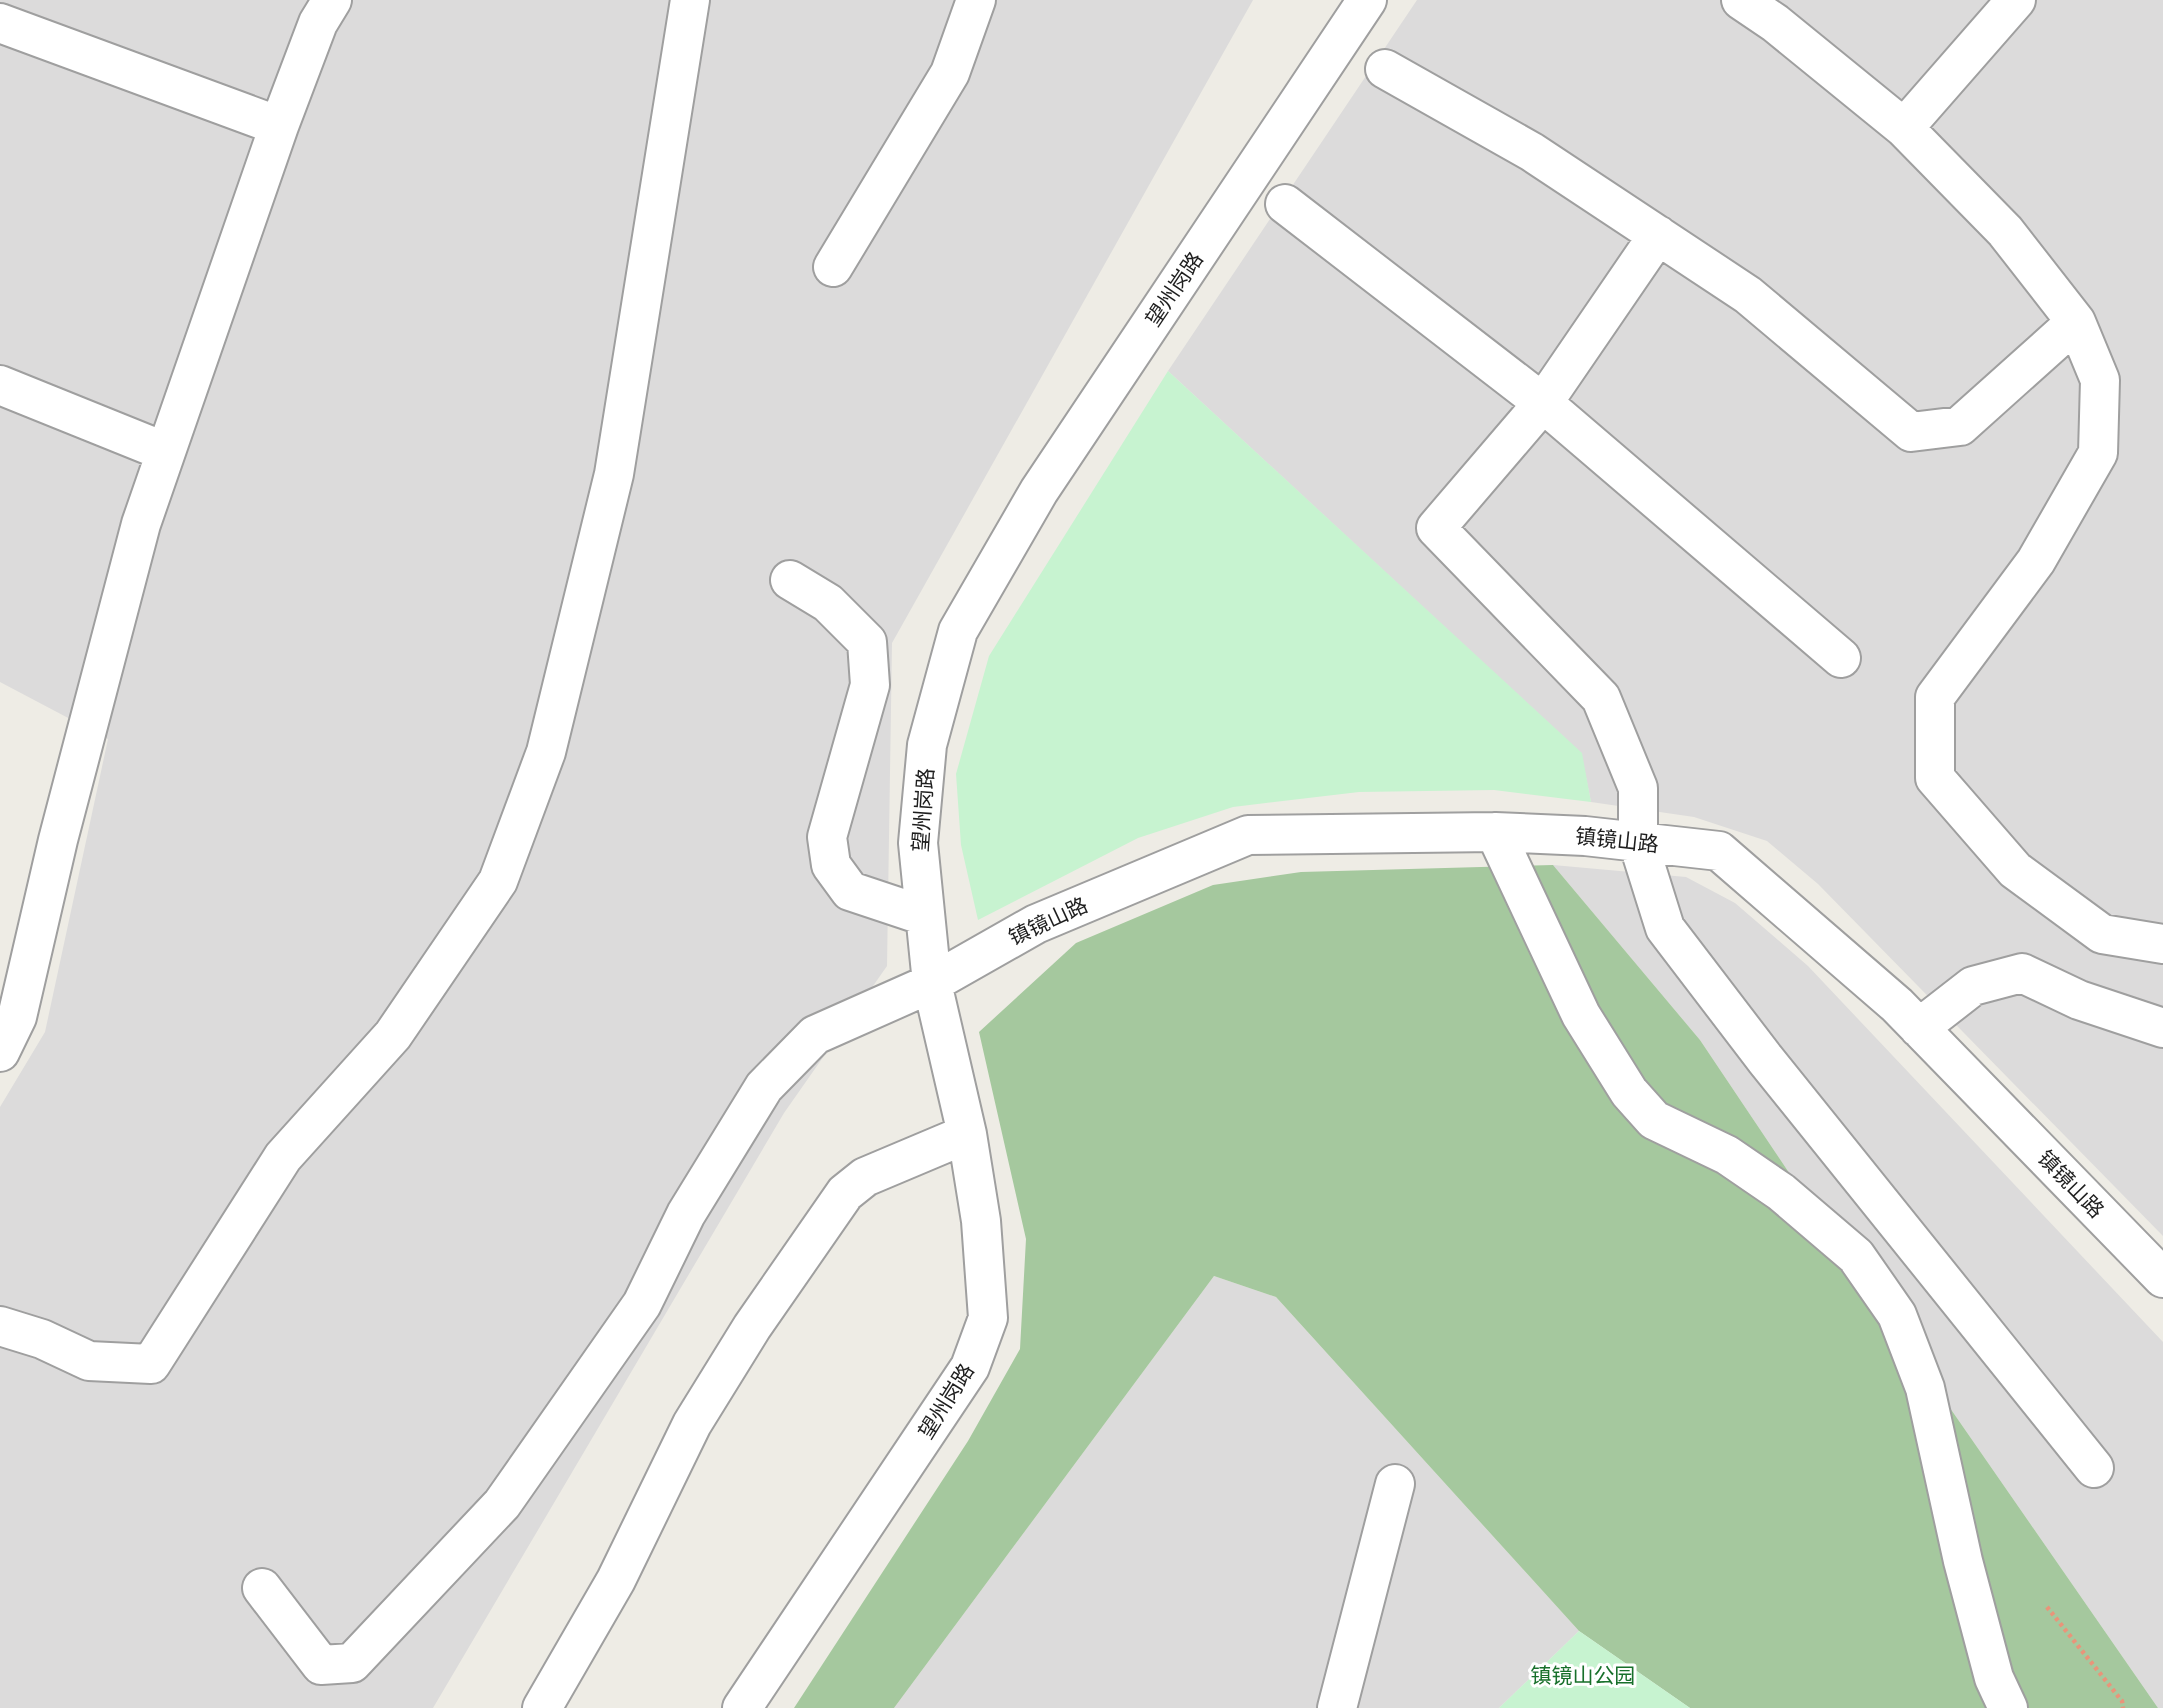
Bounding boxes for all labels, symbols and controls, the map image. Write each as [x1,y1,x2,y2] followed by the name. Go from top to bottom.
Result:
[1140,247,1208,331] street label: 望州岗路
[908,767,938,853] street label: 望州岗路
[1574,823,1660,857] street label: 镇镜山路
[1005,892,1091,950] street label: 镇镜山路
[2033,1145,2109,1223] street label: 镇镜山路
[913,1359,979,1443] street label: 望州岗路
[1531,1663,1636,1688] park label: 镇镜山公园

